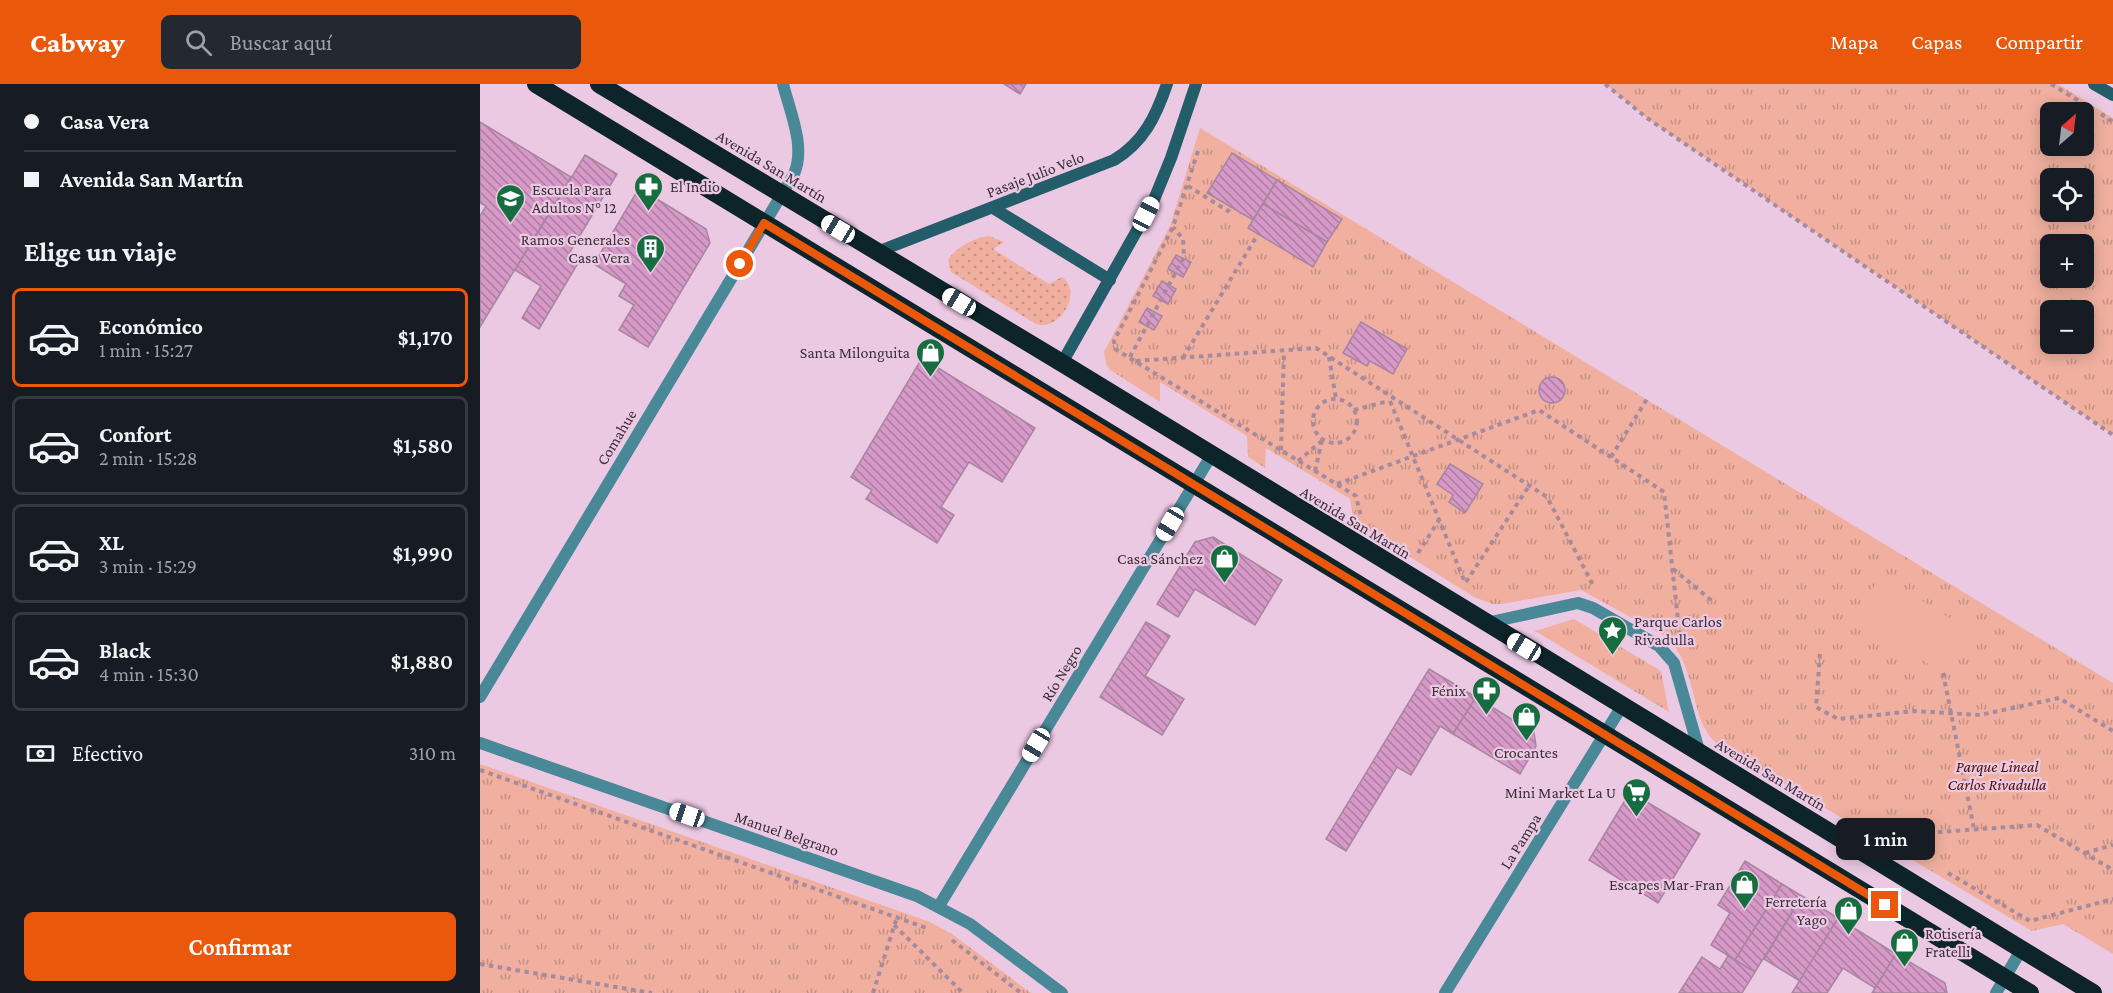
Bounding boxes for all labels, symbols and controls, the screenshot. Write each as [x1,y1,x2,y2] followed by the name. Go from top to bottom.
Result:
[161,15,581,69] search box
[182,26,215,59] icon: search
[30,27,125,58] text: Cabway
[230,30,332,55] text: Buscar aquí
[1830,30,1878,54] text: Mapa
[1911,30,1962,54] text: Capas
[1995,30,2083,54] text: Compartir
[2040,102,2094,156] north arrow
[2040,102,2094,354] map controls
[60,109,149,134] text: Casa Vera
[714,127,830,206] street label: Avenida San Martín
[984,148,1087,202] street label: Pasaje Julio Velo
[60,167,243,192] text: Avenida San Martín
[2040,168,2094,222] button: locate
[633,170,665,212] pharmacy icon: El Indio
[670,178,720,195] place label: El Indio
[532,181,617,216] place label: Escuela Para Adultos N° 12
[495,182,527,224] school or university icon: Escuela Para Adultos N° 12
[1130,194,1162,234] car
[818,212,858,246] car
[521,231,631,266] place label: Ramos Generales Casa Vera
[635,232,667,274] building icon: Ramos Generales Casa Vera
[2040,234,2094,288] button: +
[24,237,177,267] text: Elige un viaje
[726,250,753,277] route start
[939,285,979,319] car
[2040,300,2094,354] button: −
[27,311,81,365] icon: car
[99,314,203,339] text: Económico
[398,325,453,350] text: $1,170
[915,336,947,378] shop icon: Santa Milonguita
[99,339,193,361] text: 1 min · 15:27
[800,344,911,362] place label: Santa Milonguita
[593,406,640,468] street label: Comahue
[27,419,81,473] icon: car
[99,422,172,447] text: Confort
[393,433,453,458] text: $1,580
[99,447,198,469] text: 2 min · 15:28
[1298,483,1414,562] street label: Avenida San Martín
[1153,504,1187,544] car
[27,527,81,581] icon: car
[99,530,124,555] text: XL
[392,541,453,566] text: $1,990
[1208,542,1240,584] shop icon: Casa Sánchez
[1117,550,1203,567] place label: Casa Sánchez
[99,555,197,577] text: 3 min · 15:29
[1634,613,1722,648] place label: Parque Carlos Rivadulla
[1597,614,1629,656] place icon: Parque Carlos Rivadulla
[1504,630,1544,664] car
[27,635,81,689] icon: car
[99,638,151,663] text: Black
[1038,642,1086,705] street label: Río Negro
[391,649,453,674] text: $1,880
[99,663,199,685] text: 4 min · 15:30
[1471,674,1503,716] pharmacy icon: Fénix
[1431,682,1466,699] place label: Fénix
[1510,700,1542,742] shop icon: Crocantes
[1019,725,1053,765] car
[1713,735,1829,814] street label: Avenida San Martín
[24,737,57,770] icon: cash
[72,741,143,766] text: Efectivo
[409,742,456,764] text: 310 m
[1494,744,1558,761] place label: Crocantes
[1947,758,2047,793] park label: Parque Lineal Carlos Rivadulla
[1621,776,1653,818] supermarket icon: Mini Market La U
[1505,784,1616,801] place label: Mini Market La U
[667,801,707,829] car
[732,808,841,860] street label: Manuel Belgrano
[1497,810,1545,873] street label: La Pampa
[1836,818,1934,860] callout: 1 min
[1863,828,1908,850] text: 1 min
[1729,868,1761,910] shop icon: Escapes Mar-Fran
[1609,876,1724,894] place label: Escapes Mar-Fran
[1871,891,1898,918] route end
[1765,893,1828,929] place label: Ferretería Yago
[1832,894,1864,936] shop icon: Ferretería Yago
[24,912,456,981] button: Confirmar
[1925,925,1982,960] place label: Rotisería Fratelli
[1888,926,1920,968] shop icon: Rotisería Fratelli

